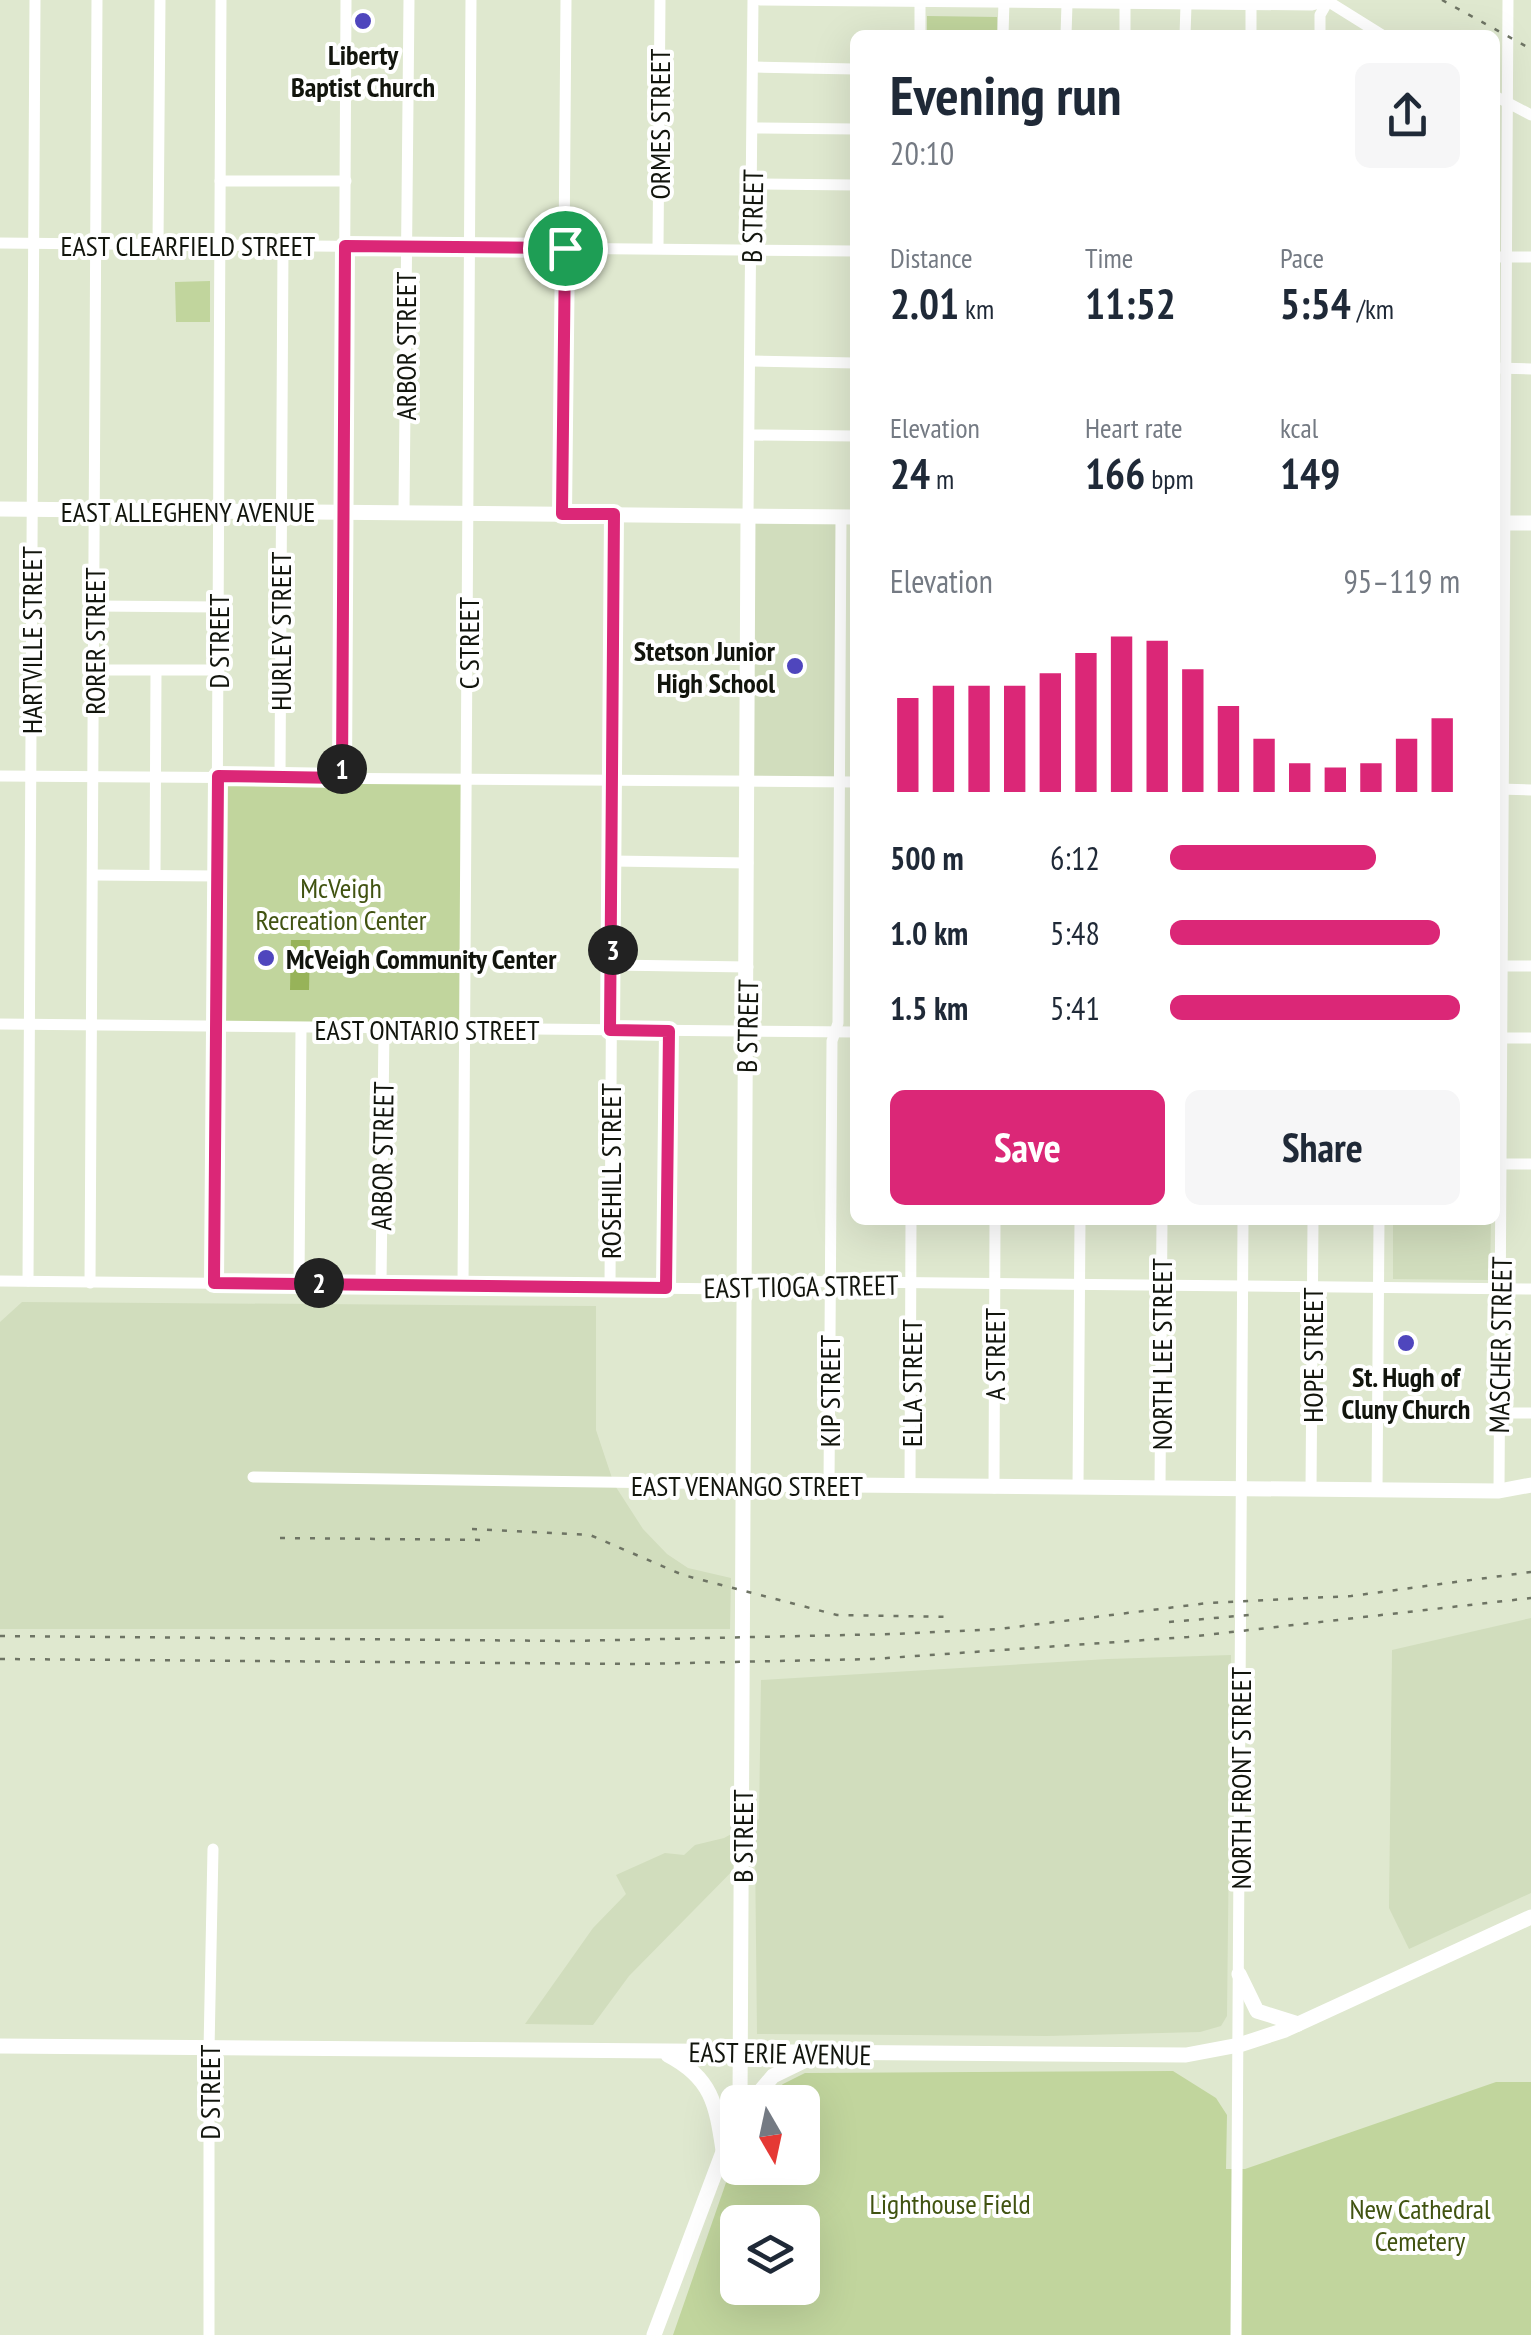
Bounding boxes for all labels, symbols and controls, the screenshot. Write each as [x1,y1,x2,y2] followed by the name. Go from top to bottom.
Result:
[352,10,374,32] marker: Liberty Baptist Church
[291,36,435,105] place label: Liberty Baptist Church
[641,48,678,200] street label: ORMES STREET
[890,59,1122,130] text: Evening run
[1355,63,1460,168] button: share
[890,132,954,174] text: 20:10
[733,168,771,263] street label: B STREET
[523,206,608,291] pin
[538,221,593,276] icon: arrive
[61,227,316,264] street label: EAST CLEARFIELD STREET
[890,239,973,276] text: Distance
[1085,239,1133,276] text: Time
[1280,239,1324,276] text: Pace
[387,271,424,421] street label: ARBOR STREET
[890,276,959,331] text: 2.01
[1085,276,1176,331] text: 11:52
[1280,276,1351,331] text: 5:54
[959,290,994,327] text: km
[1351,290,1394,327] text: /km
[890,409,980,446] text: Elevation
[1085,409,1183,446] text: Heart rate
[1280,409,1318,446] text: kcal
[890,446,930,501] text: 24
[1085,446,1145,501] text: 166
[1280,446,1340,501] text: 149
[930,460,954,497] text: m
[1145,460,1194,497] text: bpm
[61,493,315,530] street label: EAST ALLEGHENY AVENUE
[13,546,50,734] street label: HARTVILLE STREET
[262,551,299,711] street label: HURLEY STREET
[890,560,993,602] text: Elevation
[1343,560,1460,602] text: 95–119 m
[76,567,113,715] street label: RORER STREET
[200,593,237,689] street label: D STREET
[450,596,487,689] street label: C STREET
[634,632,776,701] place label: Stetson Junior High School
[784,655,806,677] marker: Stetson Junior High School
[317,744,367,794] pin: 1
[335,750,349,787] text: 1
[890,837,964,879] text: 500 m
[1050,837,1100,879] text: 6:12
[256,869,427,938] park label: McVeigh Recreation Center
[890,912,968,954] text: 1.0 km
[1050,912,1100,954] text: 5:48
[588,925,638,975] pin: 3
[606,931,620,968] text: 3
[286,940,557,977] place label: McVeigh Community Center
[255,947,277,969] marker: McVeigh Community Center
[728,978,766,1073] street label: B STREET
[890,987,968,1029] text: 1.5 km
[1050,987,1100,1029] text: 5:41
[314,1011,540,1048] street label: EAST ONTARIO STREET
[362,1081,402,1231] street label: ARBOR STREET
[592,1082,629,1259] street label: ROSEHILL STREET
[890,1090,1165,1205] button: Save
[1185,1090,1460,1205] button: Share
[1480,1256,1520,1434] street label: MASCHER STREET
[1143,1257,1180,1450] street label: NORTH LEE STREET
[294,1258,344,1308] pin: 2
[312,1264,326,1301] text: 2
[703,1266,899,1306] street label: EAST TIOGA STREET
[1294,1287,1331,1423] street label: HOPE STREET
[976,1307,1013,1400] street label: A STREET
[893,1318,930,1447] street label: ELLA STREET
[1395,1332,1417,1354] marker: St. Hugh of Cluny Church
[811,1334,848,1447] street label: KIP STREET
[1342,1358,1470,1427] place label: St. Hugh of Cluny Church
[631,1467,863,1504] street label: EAST VENANGO STREET
[1222,1666,1259,1889] street label: NORTH FRONT STREET
[724,1789,761,1883] street label: B STREET
[688,2033,872,2073] street label: EAST ERIE AVENUE
[191,2044,228,2140] street label: D STREET
[720,2085,820,2185] north arrow
[720,2085,820,2305] map controls
[869,2185,1031,2222] park label: Lighthouse Field
[1349,2190,1491,2259] park label: New Cathedral Cemetery
[720,2205,820,2305] button: layers

